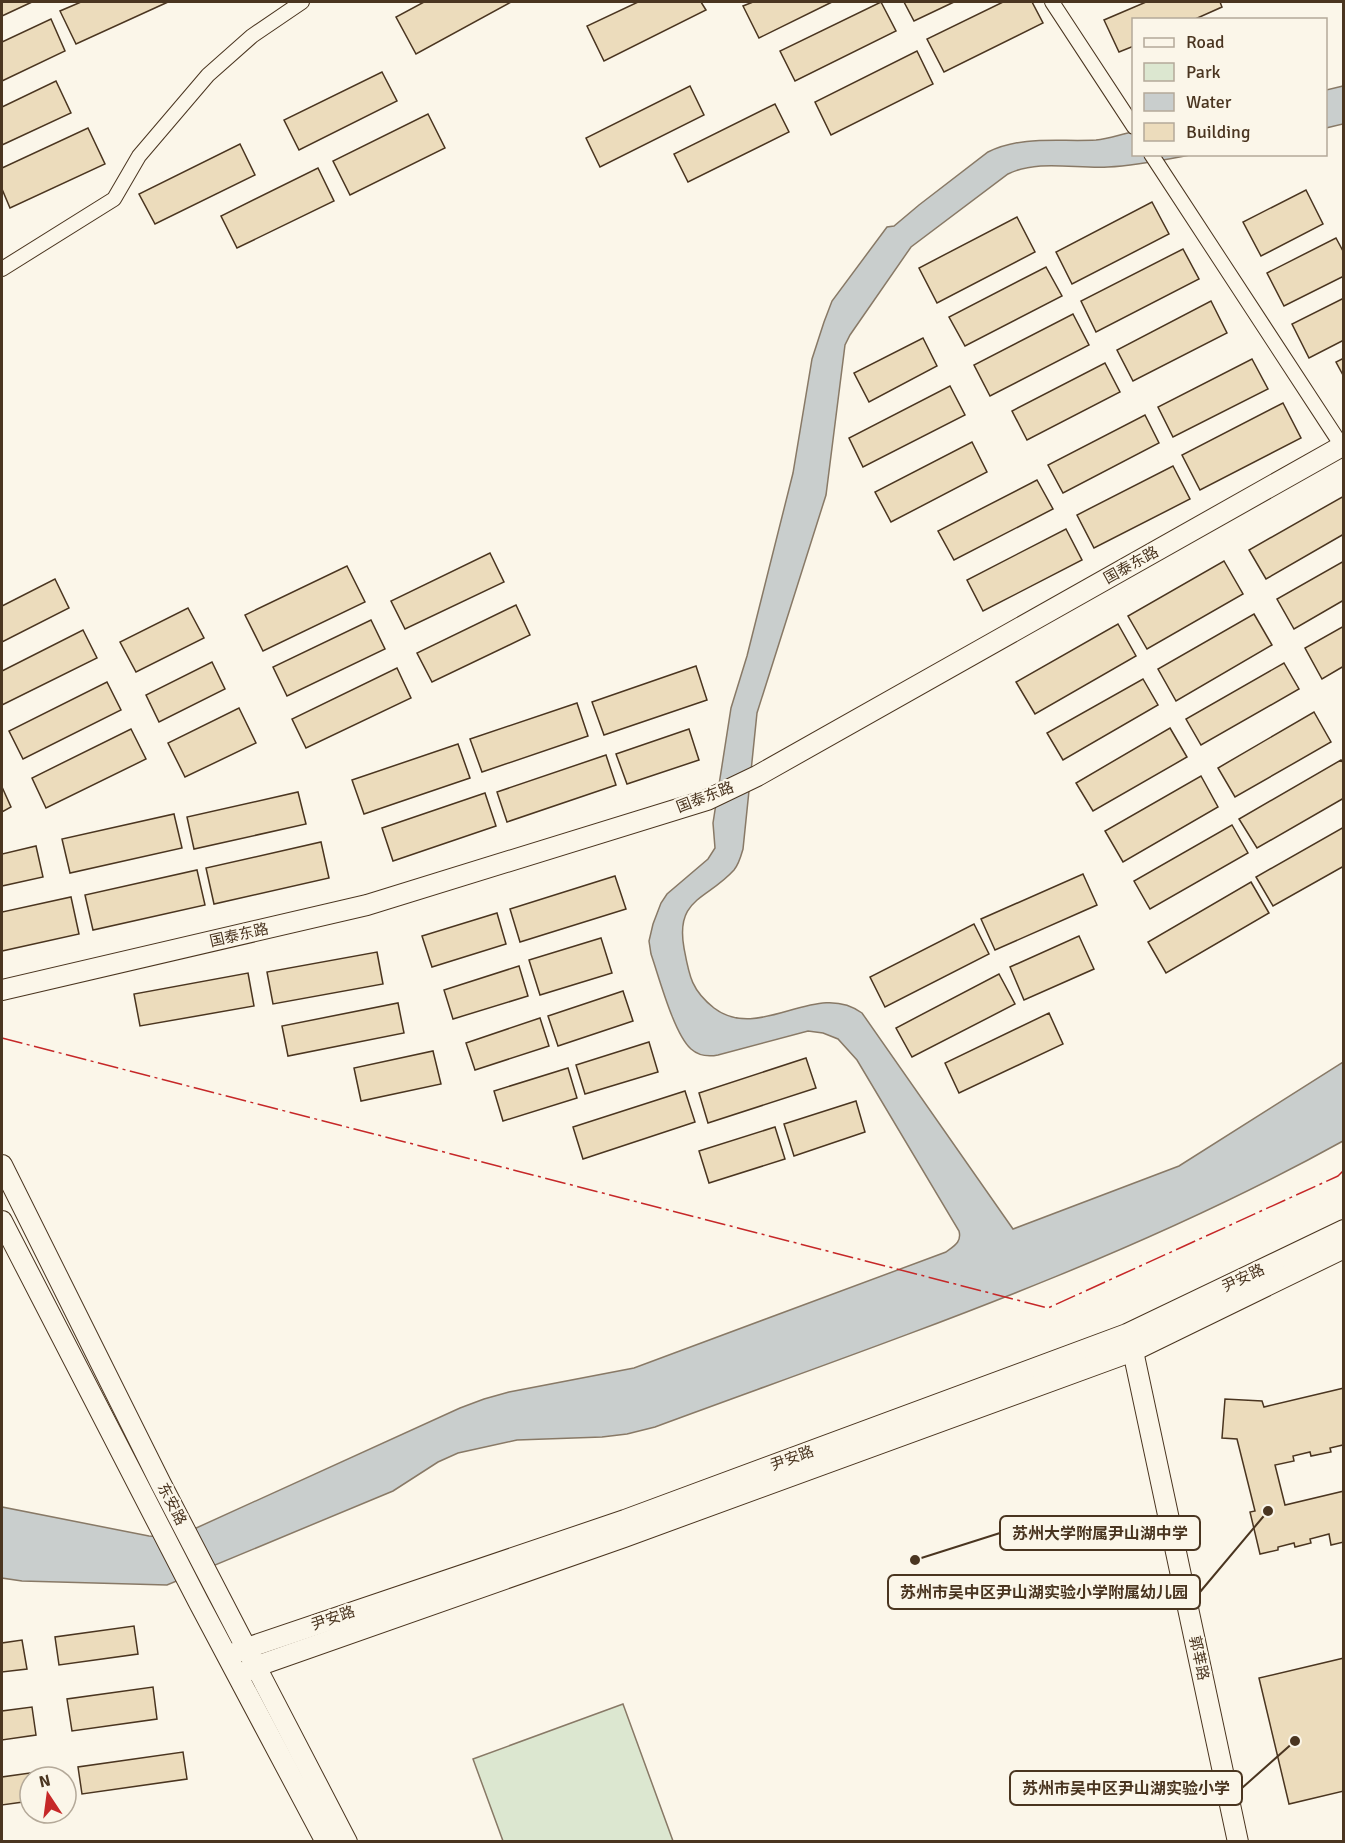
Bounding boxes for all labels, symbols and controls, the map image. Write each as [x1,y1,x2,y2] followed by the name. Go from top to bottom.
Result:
[1132,18,1327,156] legend
[1186,31,1225,53] text: Road
[1186,61,1221,83] text: Park
[1186,91,1232,113] text: Water
[1186,121,1250,143] text: Building
[1100,543,1162,587] street label: 国泰东路
[674,778,736,816] street label: 国泰东路
[208,919,270,951] street label: 国泰东路
[1219,1260,1267,1296] street label: 尹安路
[768,1442,816,1474] street label: 尹安路
[154,1480,190,1528] street label: 东安路
[1000,1516,1200,1550] callout: 苏州大学附属尹山湖中学
[1012,1524,1188,1544] text: 苏州大学附属尹山湖中学
[888,1575,1200,1609] callout: 苏州市吴中区尹山湖实验小学附属幼儿园
[900,1583,1188,1603] text: 苏州市吴中区尹山湖实验小学附属幼儿园
[309,1602,357,1634] street label: 尹安路
[1186,1634,1212,1682] street label: 郭莘路
[18,1765,78,1825] north arrow
[37,1770,53,1792] text: N
[1010,1771,1242,1805] callout: 苏州市吴中区尹山湖实验小学
[1022,1779,1230,1799] text: 苏州市吴中区尹山湖实验小学

